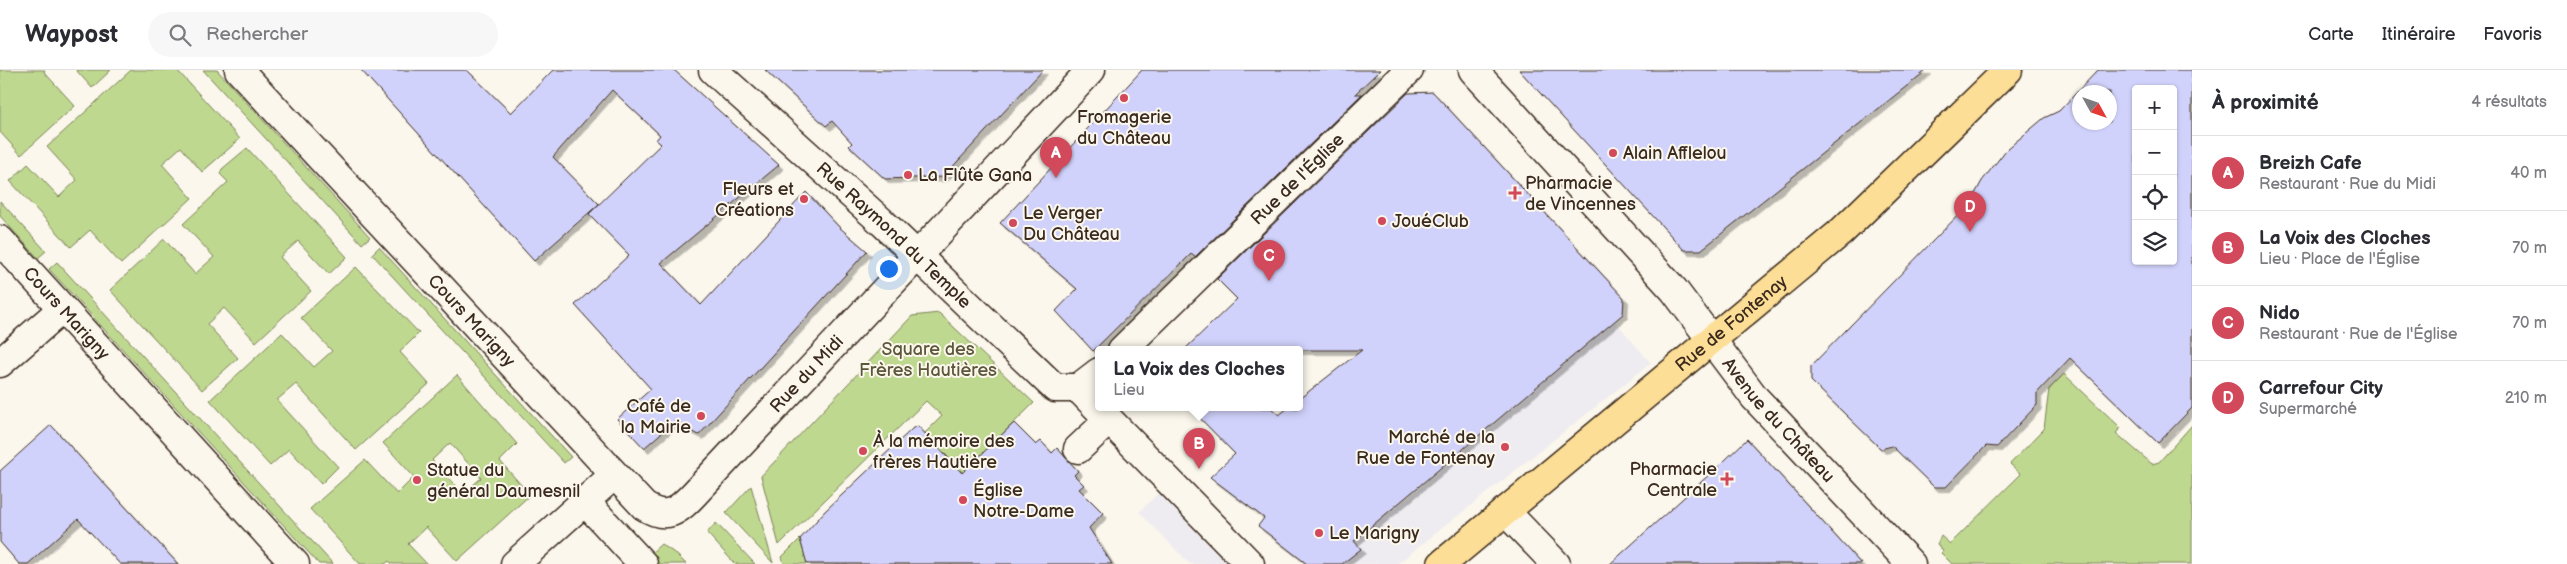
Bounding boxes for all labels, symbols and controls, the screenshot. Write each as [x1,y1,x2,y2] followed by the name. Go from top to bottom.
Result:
[148,12,498,57] search box
[25,20,118,49] text: Waypost
[166,21,194,49] icon: search
[206,23,308,46] text: Rechercher
[2308,24,2354,45] text: Carte
[2382,24,2455,45] text: Itinéraire
[2483,24,2542,45] text: Favoris
[2072,85,2117,130] north arrow
[2132,85,2177,265] map controls
[2132,85,2177,130] button: +
[2212,90,2319,115] text: À proximité
[1118,92,1130,104] marker: Fromagerie du Château
[2471,93,2547,112] text: 4 résultats
[1077,107,1172,149] place label: Fromagerie du Château
[1247,129,1349,229] street label: Rue de l'Église
[2132,130,2177,175] button: −
[1040,137,1072,178] pin: A
[1623,143,1727,164] place label: Alain Afflelou
[1607,147,1619,159] marker: Alain Afflelou
[2259,152,2362,175] text: Breizh Cafe
[812,158,976,313] street label: Rue Raymond du Temple
[2223,164,2233,183] text: A
[2510,164,2547,183] text: 40 m
[918,165,1032,186] place label: La Flûte Gana
[902,169,914,181] marker: La Flûte Gana
[1525,173,1636,215] place label: Pharmacie de Vincennes
[2132,175,2177,220] button: locate
[2259,175,2436,194] text: Restaurant · Rue du Midi
[715,179,794,221] place label: Fleurs et Créations
[1509,187,1521,199] marker: Pharmacie de Vincennes
[1954,191,1986,232] pin: D
[798,193,810,205] marker: Fleurs et Créations
[1023,203,1120,245] place label: Le Verger Du Château
[1392,211,1469,232] place label: JouéClub
[1376,215,1388,227] marker: JouéClub
[1007,217,1019,229] marker: Le Verger Du Château
[2132,220,2177,265] button: layers
[2259,227,2431,250] text: La Voix des Cloches
[2222,239,2234,258] text: B
[2512,239,2547,258] text: 70 m
[1253,240,1285,281] pin: C
[2259,250,2420,269] text: Lieu · Place de l'Église
[876,256,902,282] your location
[19,263,114,365] street label: Cours Marigny
[423,270,520,372] street label: Cours Marigny
[1671,271,1792,376] street label: Rue de Fontenay
[2259,302,2300,325] text: Nido
[2222,314,2234,333] text: C
[2512,314,2547,333] text: 70 m
[2259,325,2457,344] text: Restaurant · Rue de l'Église
[766,331,848,417] street label: Rue du Midi
[859,339,997,381] park label: Square des Frères Hautières
[1095,346,1303,411] popup
[1718,354,1839,487] street label: Avenue du Château
[1113,358,1285,381] text: La Voix des Cloches
[2259,377,2383,400] text: Carrefour City
[1113,381,1145,400] text: Lieu
[2222,389,2234,408] text: D
[2505,389,2547,408] text: 210 m
[621,396,691,438] place label: Café de la Mairie
[2259,400,2357,419] text: Supermarché
[695,410,707,422] marker: Café de la Mairie
[1356,427,1496,469] place label: Marché de la Rue de Fontenay
[1183,428,1215,469] pin: B
[873,429,1015,473] place label: À la mémoire des frères Hautière
[1499,441,1511,453] marker: Marché de la Rue de Fontenay
[857,445,869,457] marker: À la mémoire des frères Hautière
[1630,459,1717,501] place label: Pharmacie Centrale
[427,460,580,502] place label: Statue du général Daumesnil
[1721,473,1733,485] marker: Pharmacie Centrale
[411,474,423,486] marker: Statue du général Daumesnil
[973,478,1074,522] place label: Église Notre-Dame
[957,494,969,506] marker: Église Notre-Dame
[1329,523,1420,544] place label: Le Marigny
[1313,527,1325,539] marker: Le Marigny

